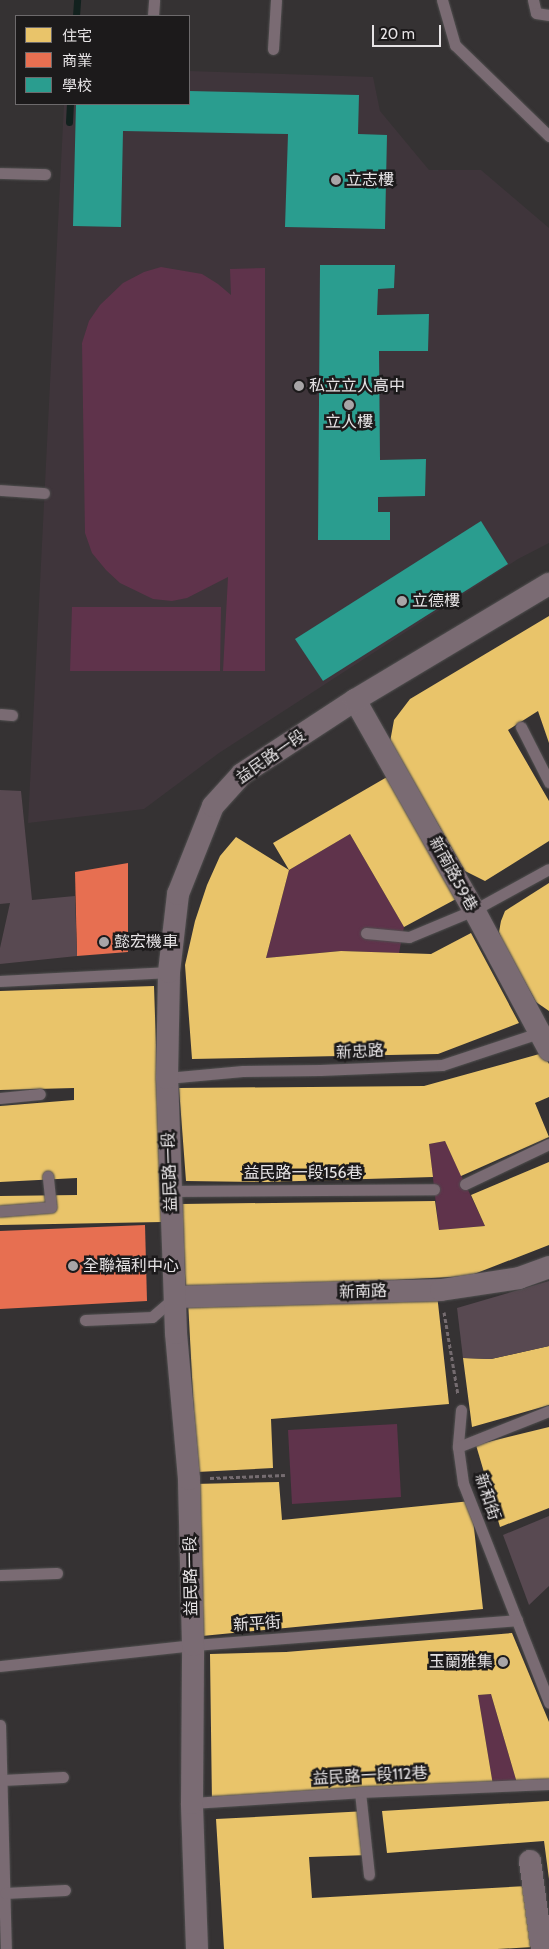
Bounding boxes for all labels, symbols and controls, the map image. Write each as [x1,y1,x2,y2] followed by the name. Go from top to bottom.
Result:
[15,15,190,105] legend
[374,15,443,47] scale bar
[380,25,415,43] text: 20 m
[62,27,92,45] text: 住宅
[62,52,92,70] text: 商業
[62,77,92,95] text: 學校
[346,170,394,190] place label: 立志樓
[330,174,342,186] marker: 立志樓
[309,376,405,396] place label: 私立立人高中
[293,380,305,392] marker: 私立立人高中
[343,399,355,411] marker: 立人樓
[325,412,373,432] place label: 立人樓
[412,591,460,611] place label: 立德樓
[396,595,408,607] marker: 立德樓
[233,726,309,788] street label: 益民路一段
[425,834,481,914] street label: 新南路59巷
[114,932,178,952] place label: 懿宏機車
[98,936,110,948] marker: 懿宏機車
[336,1041,384,1063] street label: 新忠路
[159,1132,181,1212] street label: 益民路一段
[244,1163,362,1183] street label: 益民路一段156巷
[83,1256,179,1276] place label: 全聯福利中心
[67,1260,79,1272] marker: 全聯福利中心
[339,1282,387,1302] street label: 新南路
[470,1471,504,1523] street label: 新和街
[181,1536,201,1616] street label: 益民路一段
[232,1613,282,1635] street label: 新平街
[429,1652,493,1672] place label: 玉蘭雅集
[497,1656,509,1668] marker: 玉蘭雅集
[312,1763,428,1789] street label: 益民路一段112巷

